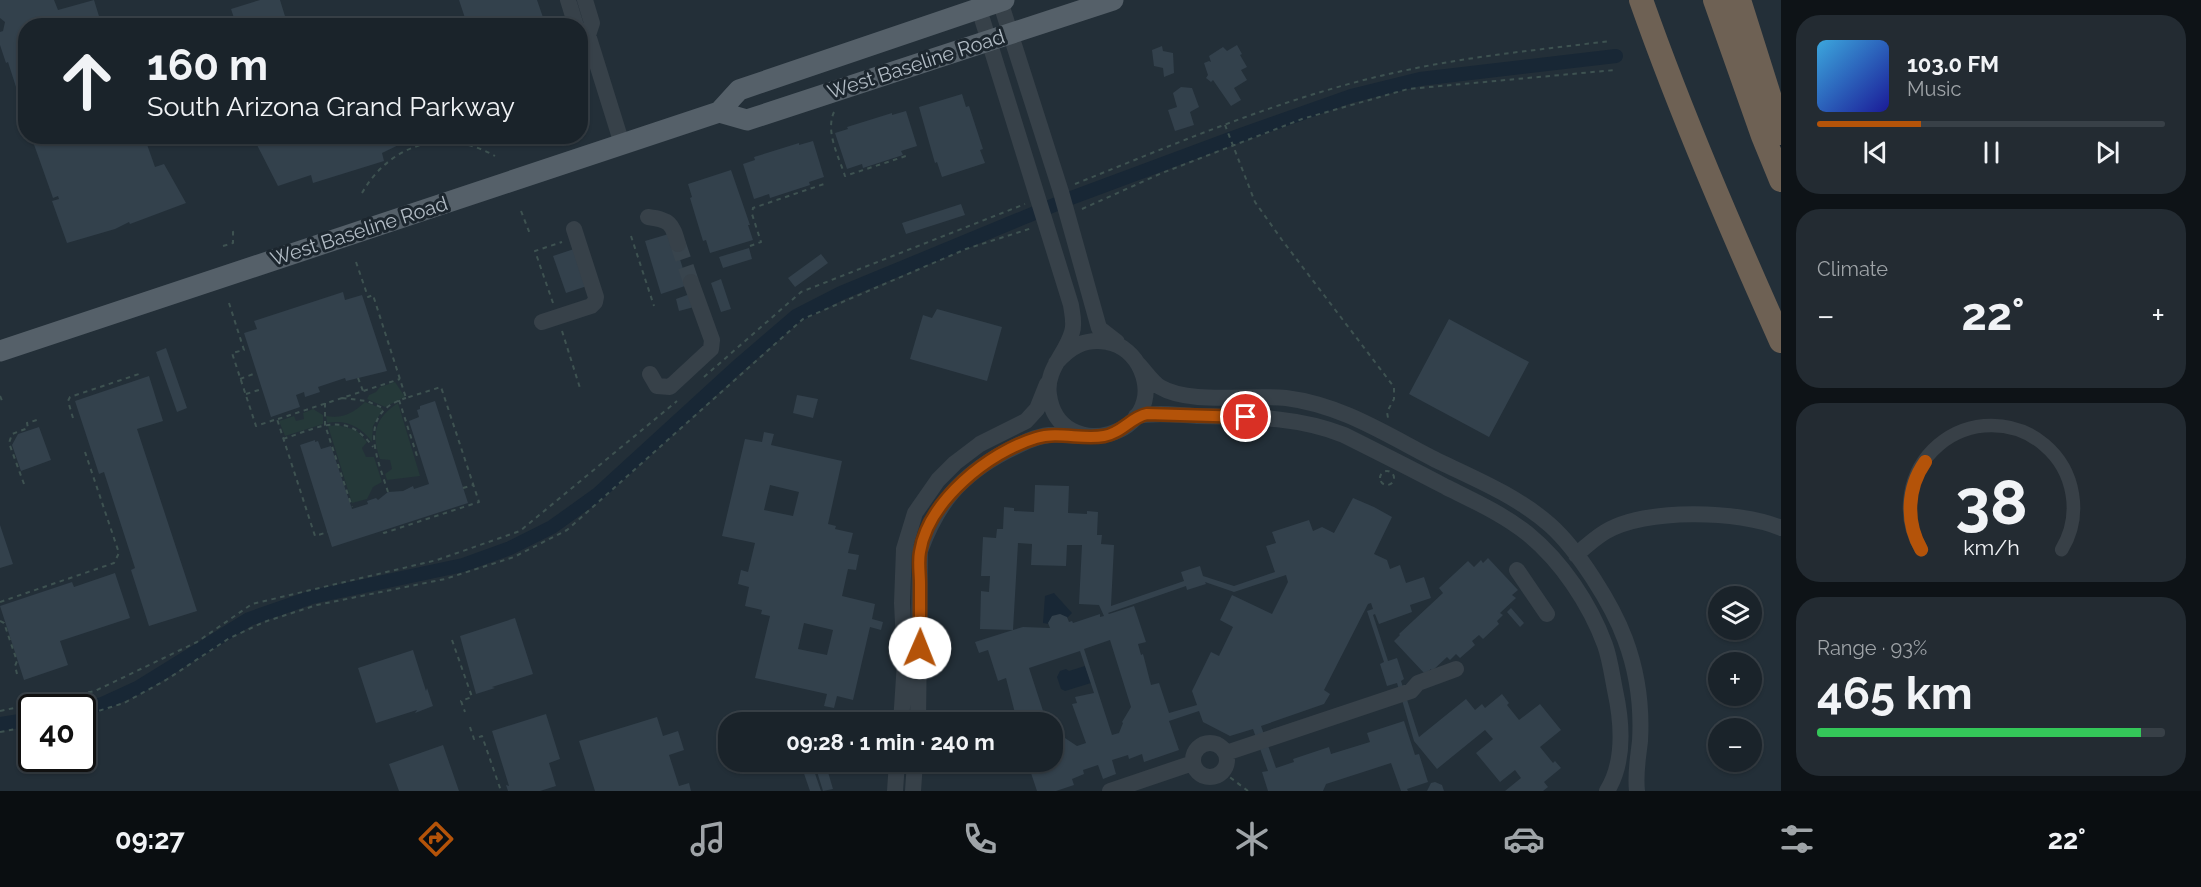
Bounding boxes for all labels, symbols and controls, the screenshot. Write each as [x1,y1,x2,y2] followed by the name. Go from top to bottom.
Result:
[824,24,1008,104] street label: West Baseline Road
[147,41,268,90] text: 160 m
[48,42,126,120] icon: ahead
[1907,51,1999,77] text: 103.0 FM
[1907,77,1961,101] text: Music
[147,91,515,122] text: South Arizona Grand Parkway
[1859,136,1892,169] icon: previous
[1975,136,2008,169] icon: pause
[2091,136,2124,169] icon: next
[267,191,451,271] street label: West Baseline Road
[1817,257,1888,281] text: Climate
[1961,288,2025,341] text: 22°
[1817,296,1835,335] text: −
[2151,296,2165,335] text: +
[1220,391,1271,442] pin
[1229,400,1262,433] icon: arrive
[1955,465,2027,539] text: 38
[1963,535,2019,560] text: km/h
[1708,586,1762,772] map controls
[1708,586,1762,640] button: layers
[888,616,952,680] position arrow
[1817,636,1927,660] text: Range · 93%
[1708,652,1762,706] button: +
[1817,667,1973,720] text: 465 km
[18,694,96,772] speed limit sign: 40
[1708,718,1762,772] button: −
[786,729,995,755] text: 09:28 · 1 min · 240 m
[415,818,457,860] icon: directions
[687,818,729,860] icon: music
[959,818,1001,860] icon: phone
[1231,818,1273,860] icon: climate
[1503,818,1545,860] icon: car
[1776,818,1818,860] icon: filters
[115,824,185,855] text: 09:27
[2048,824,2086,855] text: 22°

